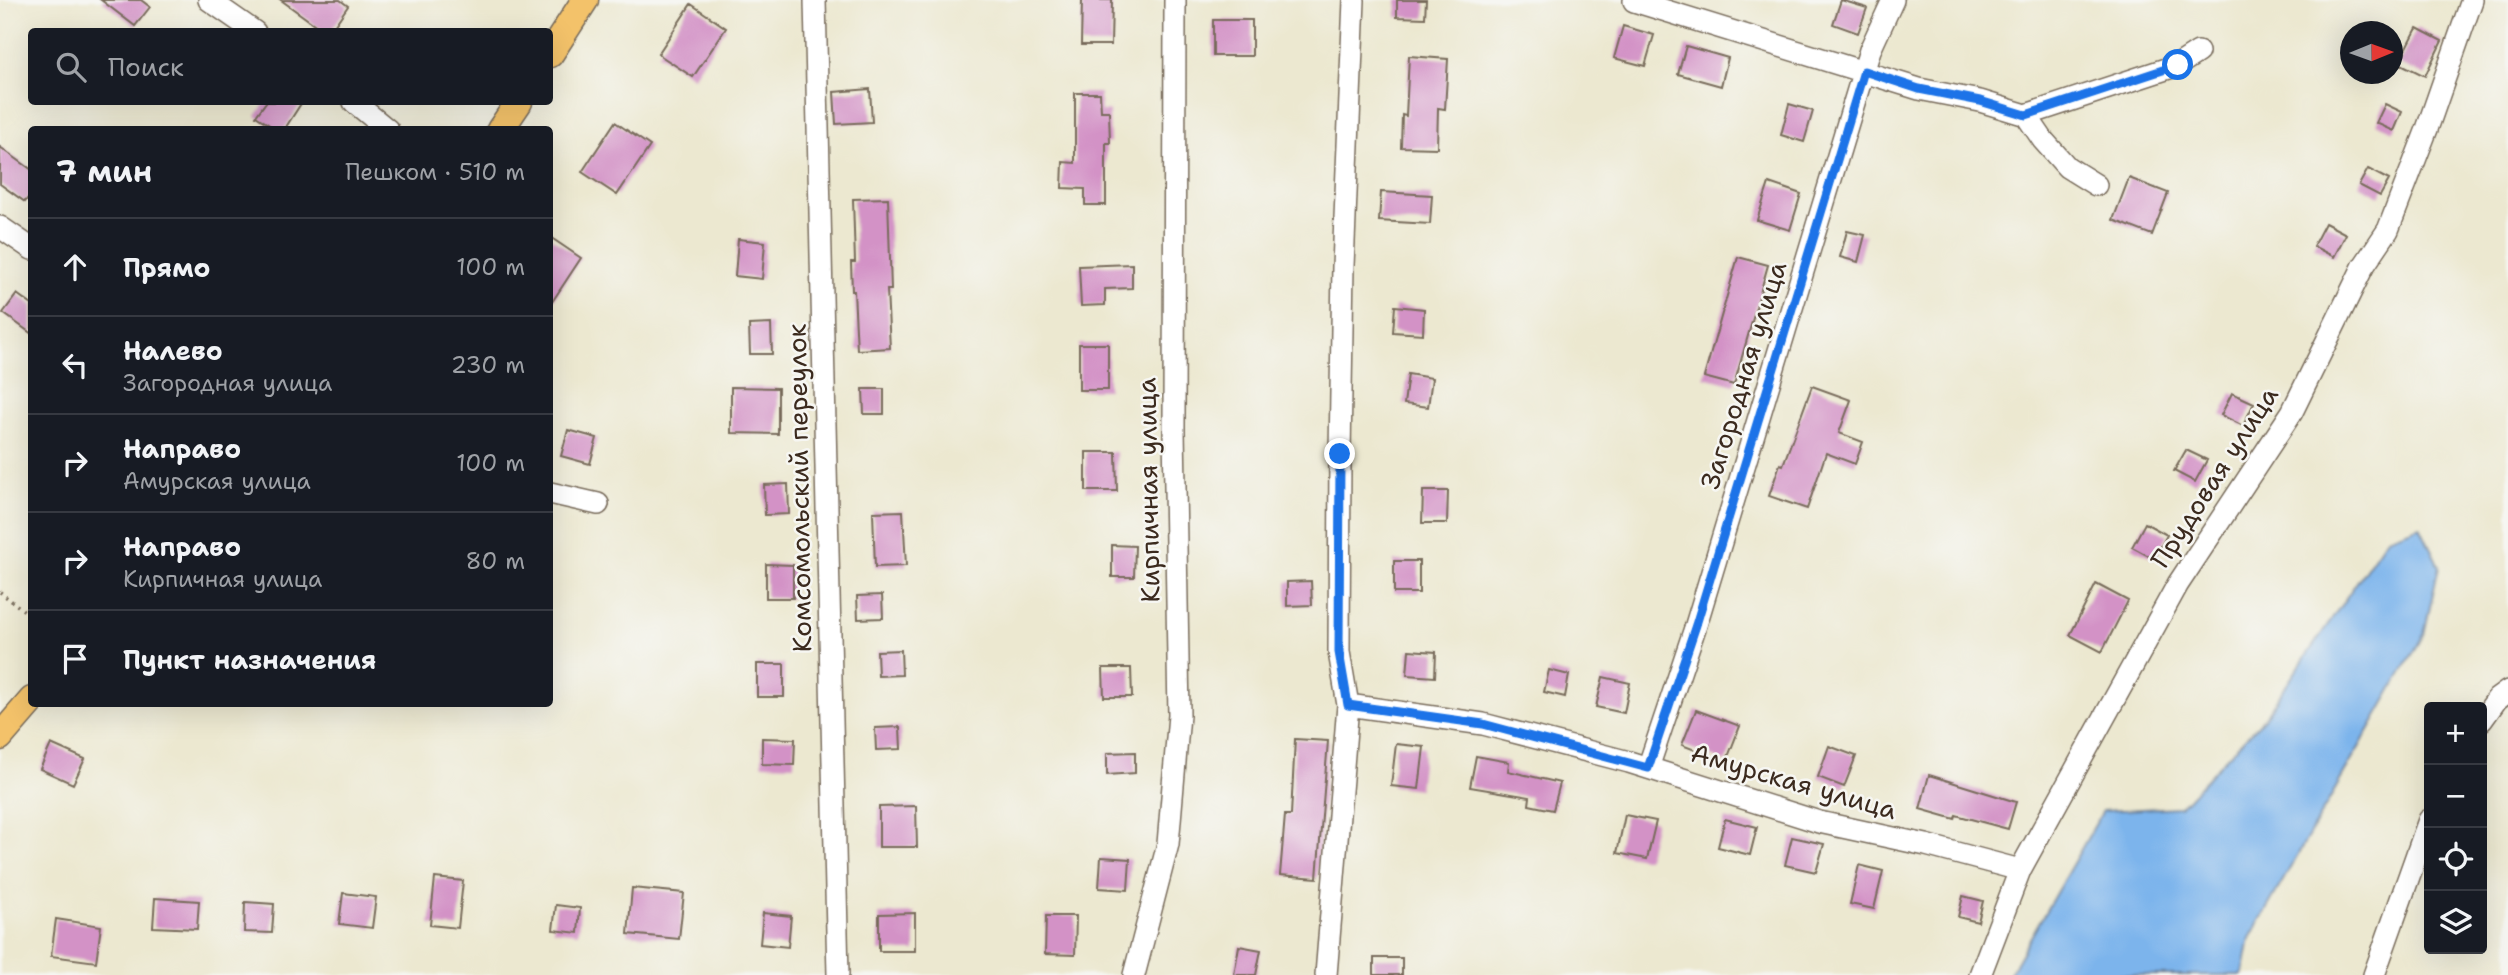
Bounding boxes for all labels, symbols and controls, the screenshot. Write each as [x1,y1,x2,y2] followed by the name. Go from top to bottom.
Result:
[2340,21,2403,84] north arrow
[28,28,553,105] search box
[52,48,90,86] icon: search
[108,49,184,84] text: Поиск
[2162,49,2193,80] route start
[56,151,152,192] text: 7 мин
[345,157,525,187] text: Пешком · 510 m
[56,248,94,286] icon: ahead
[123,250,211,285] text: Прямо
[456,252,525,282] text: 100 m
[1692,257,1794,493] street label: Загородная улица
[779,323,819,653] street label: Комсомольский переулок
[123,333,223,368] text: Налево
[56,346,94,384] icon: left
[451,350,525,380] text: 230 m
[123,368,332,398] text: Загородная улица
[1129,377,1167,603] street label: Кирпичная улица
[2142,379,2286,575] street label: Прудовая улица
[123,431,241,466] text: Направо
[1324,438,1355,469] route end
[56,444,94,482] icon: right
[456,448,525,478] text: 100 m
[123,466,311,496] text: Амурская улица
[123,529,241,564] text: Направо
[56,542,94,580] icon: right
[466,546,525,576] text: 80 m
[123,564,322,594] text: Кирпичная улица
[56,640,94,678] icon: arrive
[123,642,376,677] text: Пункт назначения
[2424,702,2487,954] map controls
[2424,702,2487,765] button: +
[1687,735,1901,827] street label: Амурская улица
[2424,765,2487,828] button: −
[2424,828,2487,891] button: locate
[2424,891,2487,954] button: layers

